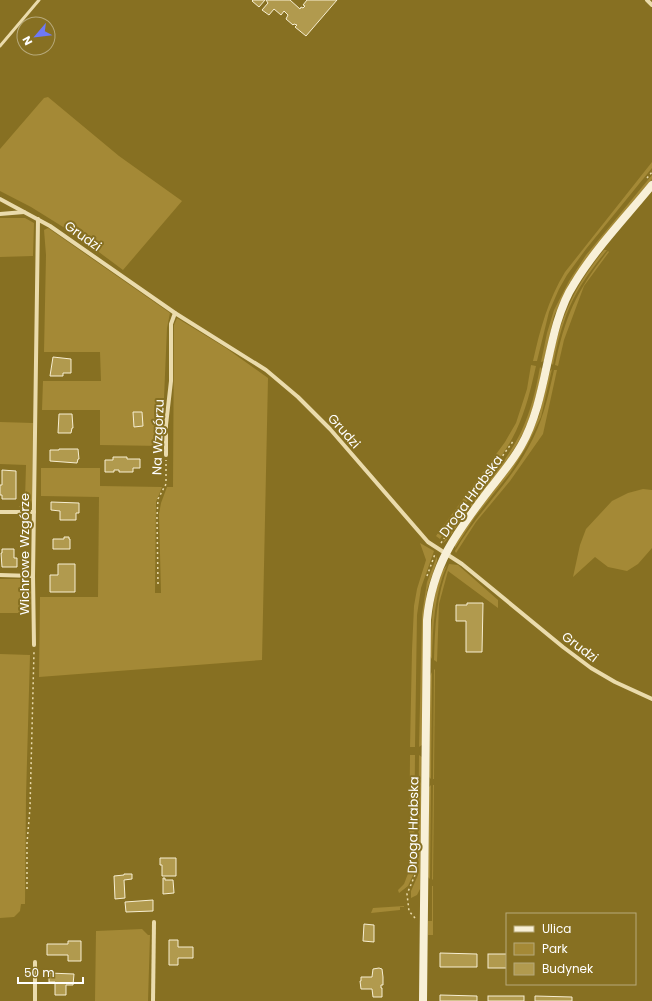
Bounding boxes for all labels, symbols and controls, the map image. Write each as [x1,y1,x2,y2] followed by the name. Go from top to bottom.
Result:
[16,16,56,56] north arrow
[18,33,36,48] text: N
[61,216,105,256] street label: Grudzi
[147,399,169,475] street label: Na Wzgórzu
[323,409,365,453] street label: Grudzi
[435,451,507,541] street label: Droga Hrabska
[15,493,34,615] street label: Wichrowe Wzgórze
[558,627,602,667] street label: Grudzi
[403,776,423,874] street label: Droga Hrabska
[506,913,636,985] legend
[542,920,571,937] text: Ulica
[542,940,569,957] text: Park
[18,959,83,985] scale bar
[542,960,594,977] text: Budynek
[24,964,55,981] text: 50 m

